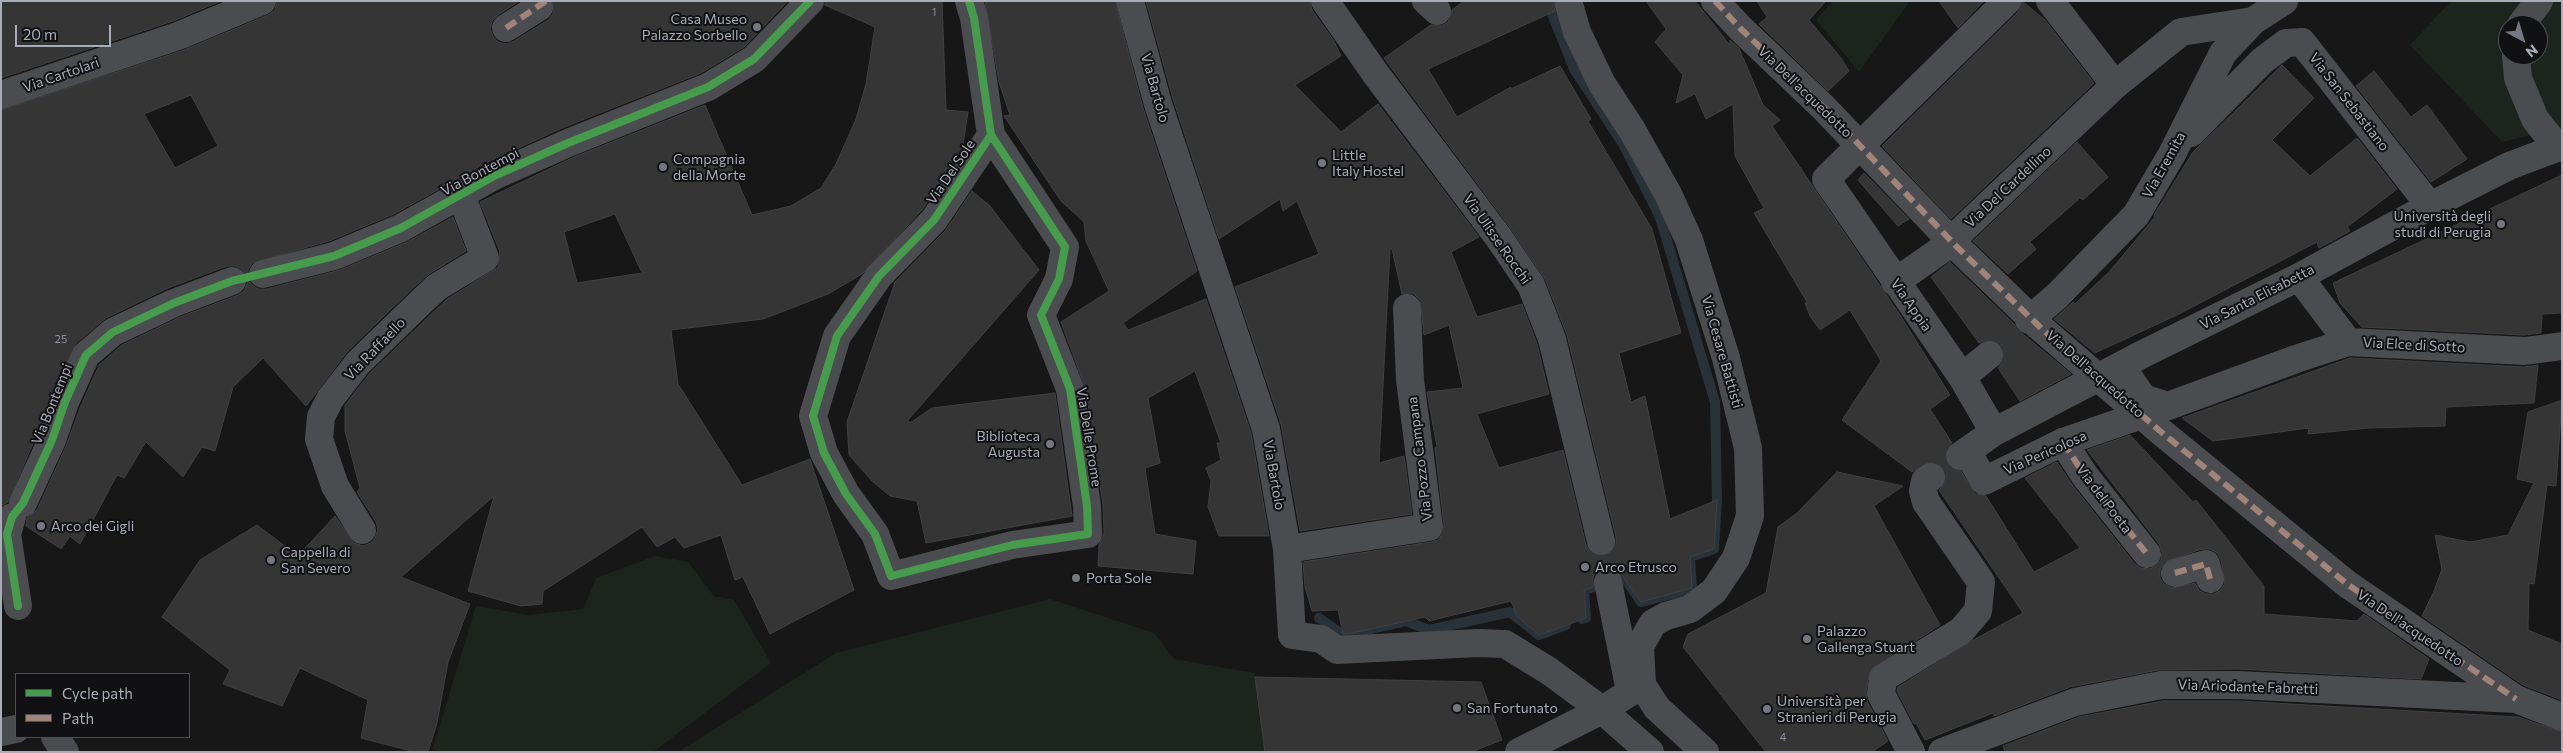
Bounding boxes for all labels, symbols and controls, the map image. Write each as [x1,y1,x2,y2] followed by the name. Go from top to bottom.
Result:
[932,5,936,19] house number: 1
[642,11,747,44] place label: Casa Museo Palazzo Sorbello
[18,15,114,47] scale bar
[2498,15,2548,65] north arrow
[751,21,763,33] marker: Casa Museo Palazzo Sorbello
[23,25,57,43] text: 20 m
[2523,41,2542,61] text: N
[1754,43,1856,141] street label: Via Dell'acquedotto
[2305,50,2393,154] street label: Via San Sebastiano
[1137,52,1173,124] street label: Via Bartolo
[21,54,101,96] street label: Via Cartolari
[2139,129,2189,201] street label: Via Eremita
[923,136,979,208] street label: Via Del Sole
[1961,143,2055,231] street label: Via Del Cardellino
[438,144,522,200] street label: Via Bontempi
[1332,147,1404,180] place label: Little Italy Hostel
[673,151,746,184] place label: Compagnia della Morte
[1316,157,1328,169] marker: Little Italy Hostel
[657,161,669,173] marker: Compagnia della Morte
[1460,191,1534,287] street label: Via Ulisse Rocchi
[2394,208,2491,240] place label: Università degli studi di Perugia
[2495,218,2507,230] marker: Università degli studi di Perugia
[2197,261,2317,333] street label: Via Santa Elisabetta
[1887,275,1935,335] street label: Via Appia
[1698,294,1746,410] street label: Via Cesare Battisti
[341,314,409,384] street label: Via Raffaello
[2042,327,2148,421] street label: Via Dell'acquedotto
[55,332,67,346] house number: 25
[2362,334,2466,356] street label: Via Elce di Sotto
[28,361,76,447] street label: Via Bontempi
[1073,386,1105,488] street label: Via Delle Prome
[1404,396,1436,522] street label: Via Pozzo Campana
[2001,427,2089,479] street label: Via Pericolosa
[976,428,1040,461] place label: Biblioteca Augusta
[1044,438,1056,450] marker: Biblioteca Augusta
[1260,439,1288,511] street label: Via Bartolo
[2073,461,2135,537] street label: Via del Poeta
[51,518,134,534] place label: Arco dei Gigli
[35,520,47,532] marker: Arco dei Gigli
[281,544,351,576] place label: Cappella di San Severo
[265,554,277,566] marker: Cappella di San Severo
[1595,559,1677,575] place label: Arco Etrusco
[1579,561,1591,573] marker: Arco Etrusco
[1086,570,1152,586] place label: Porta Sole
[1070,572,1082,584] marker: Porta Sole
[2354,586,2466,670] street label: Via Dell'acquedotto
[1817,623,1915,656] place label: Palazzo Gallenga Stuart
[1801,633,1813,645] marker: Palazzo Gallenga Stuart
[15,673,190,738] legend
[2177,676,2319,698] street label: Via Ariodante Fabretti
[62,684,133,702] text: Cycle path
[1777,693,1897,726] place label: Università per Stranieri di Perugia
[1467,700,1558,716] place label: San Fortunato
[1451,702,1463,714] marker: San Fortunato
[1761,703,1773,715] marker: Università per Stranieri di Perugia
[62,709,94,727] text: Path
[1780,730,1786,744] house number: 4

